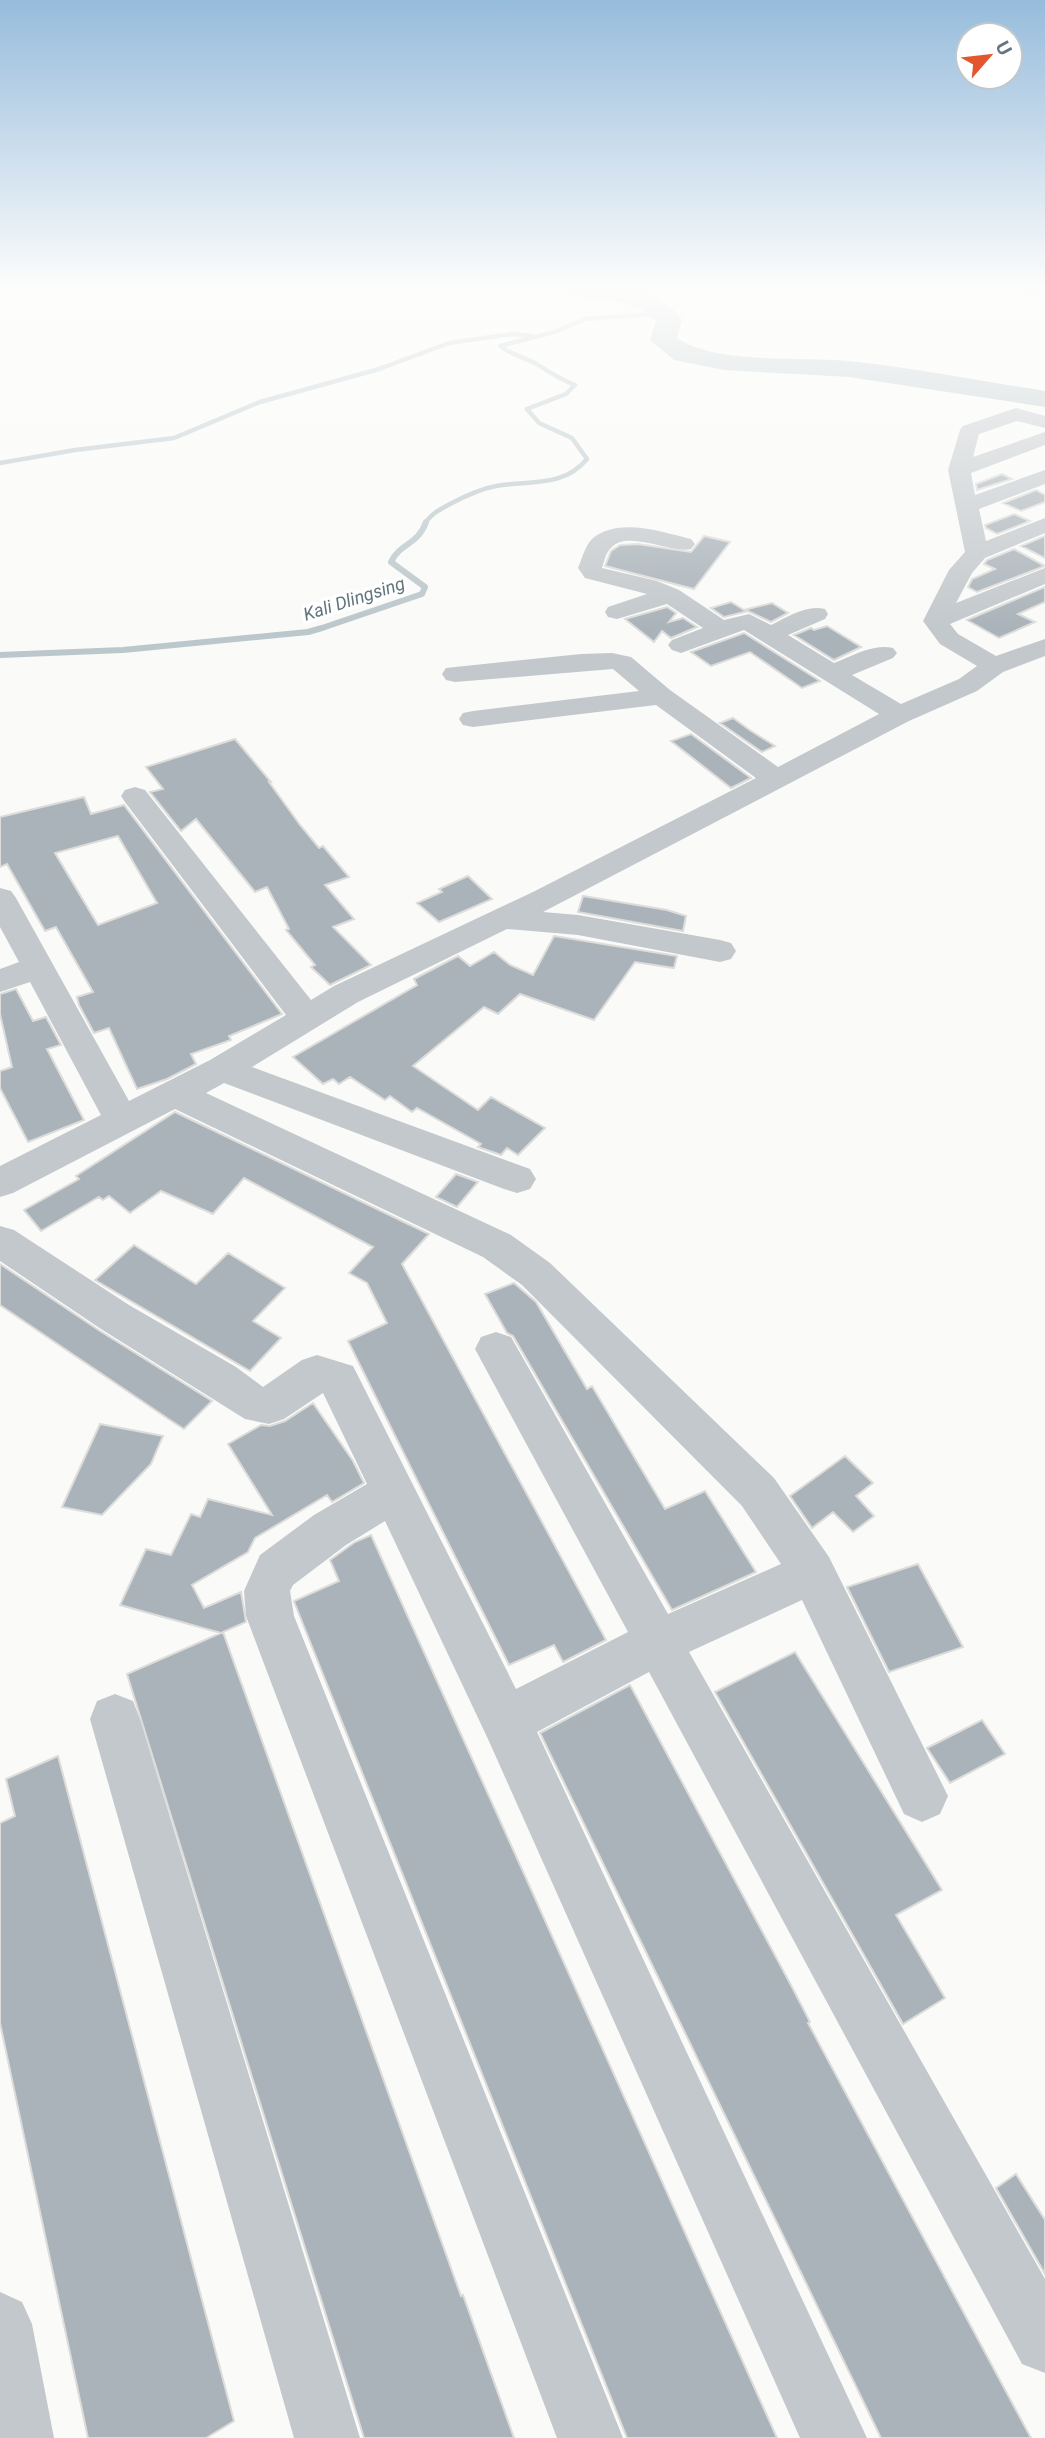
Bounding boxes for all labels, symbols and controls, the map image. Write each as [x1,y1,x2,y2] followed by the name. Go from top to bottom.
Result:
[954,21,1024,91] north arrow
[990,37,1017,59] text: U
[300,572,407,625] water label: Kali Dlingsing

